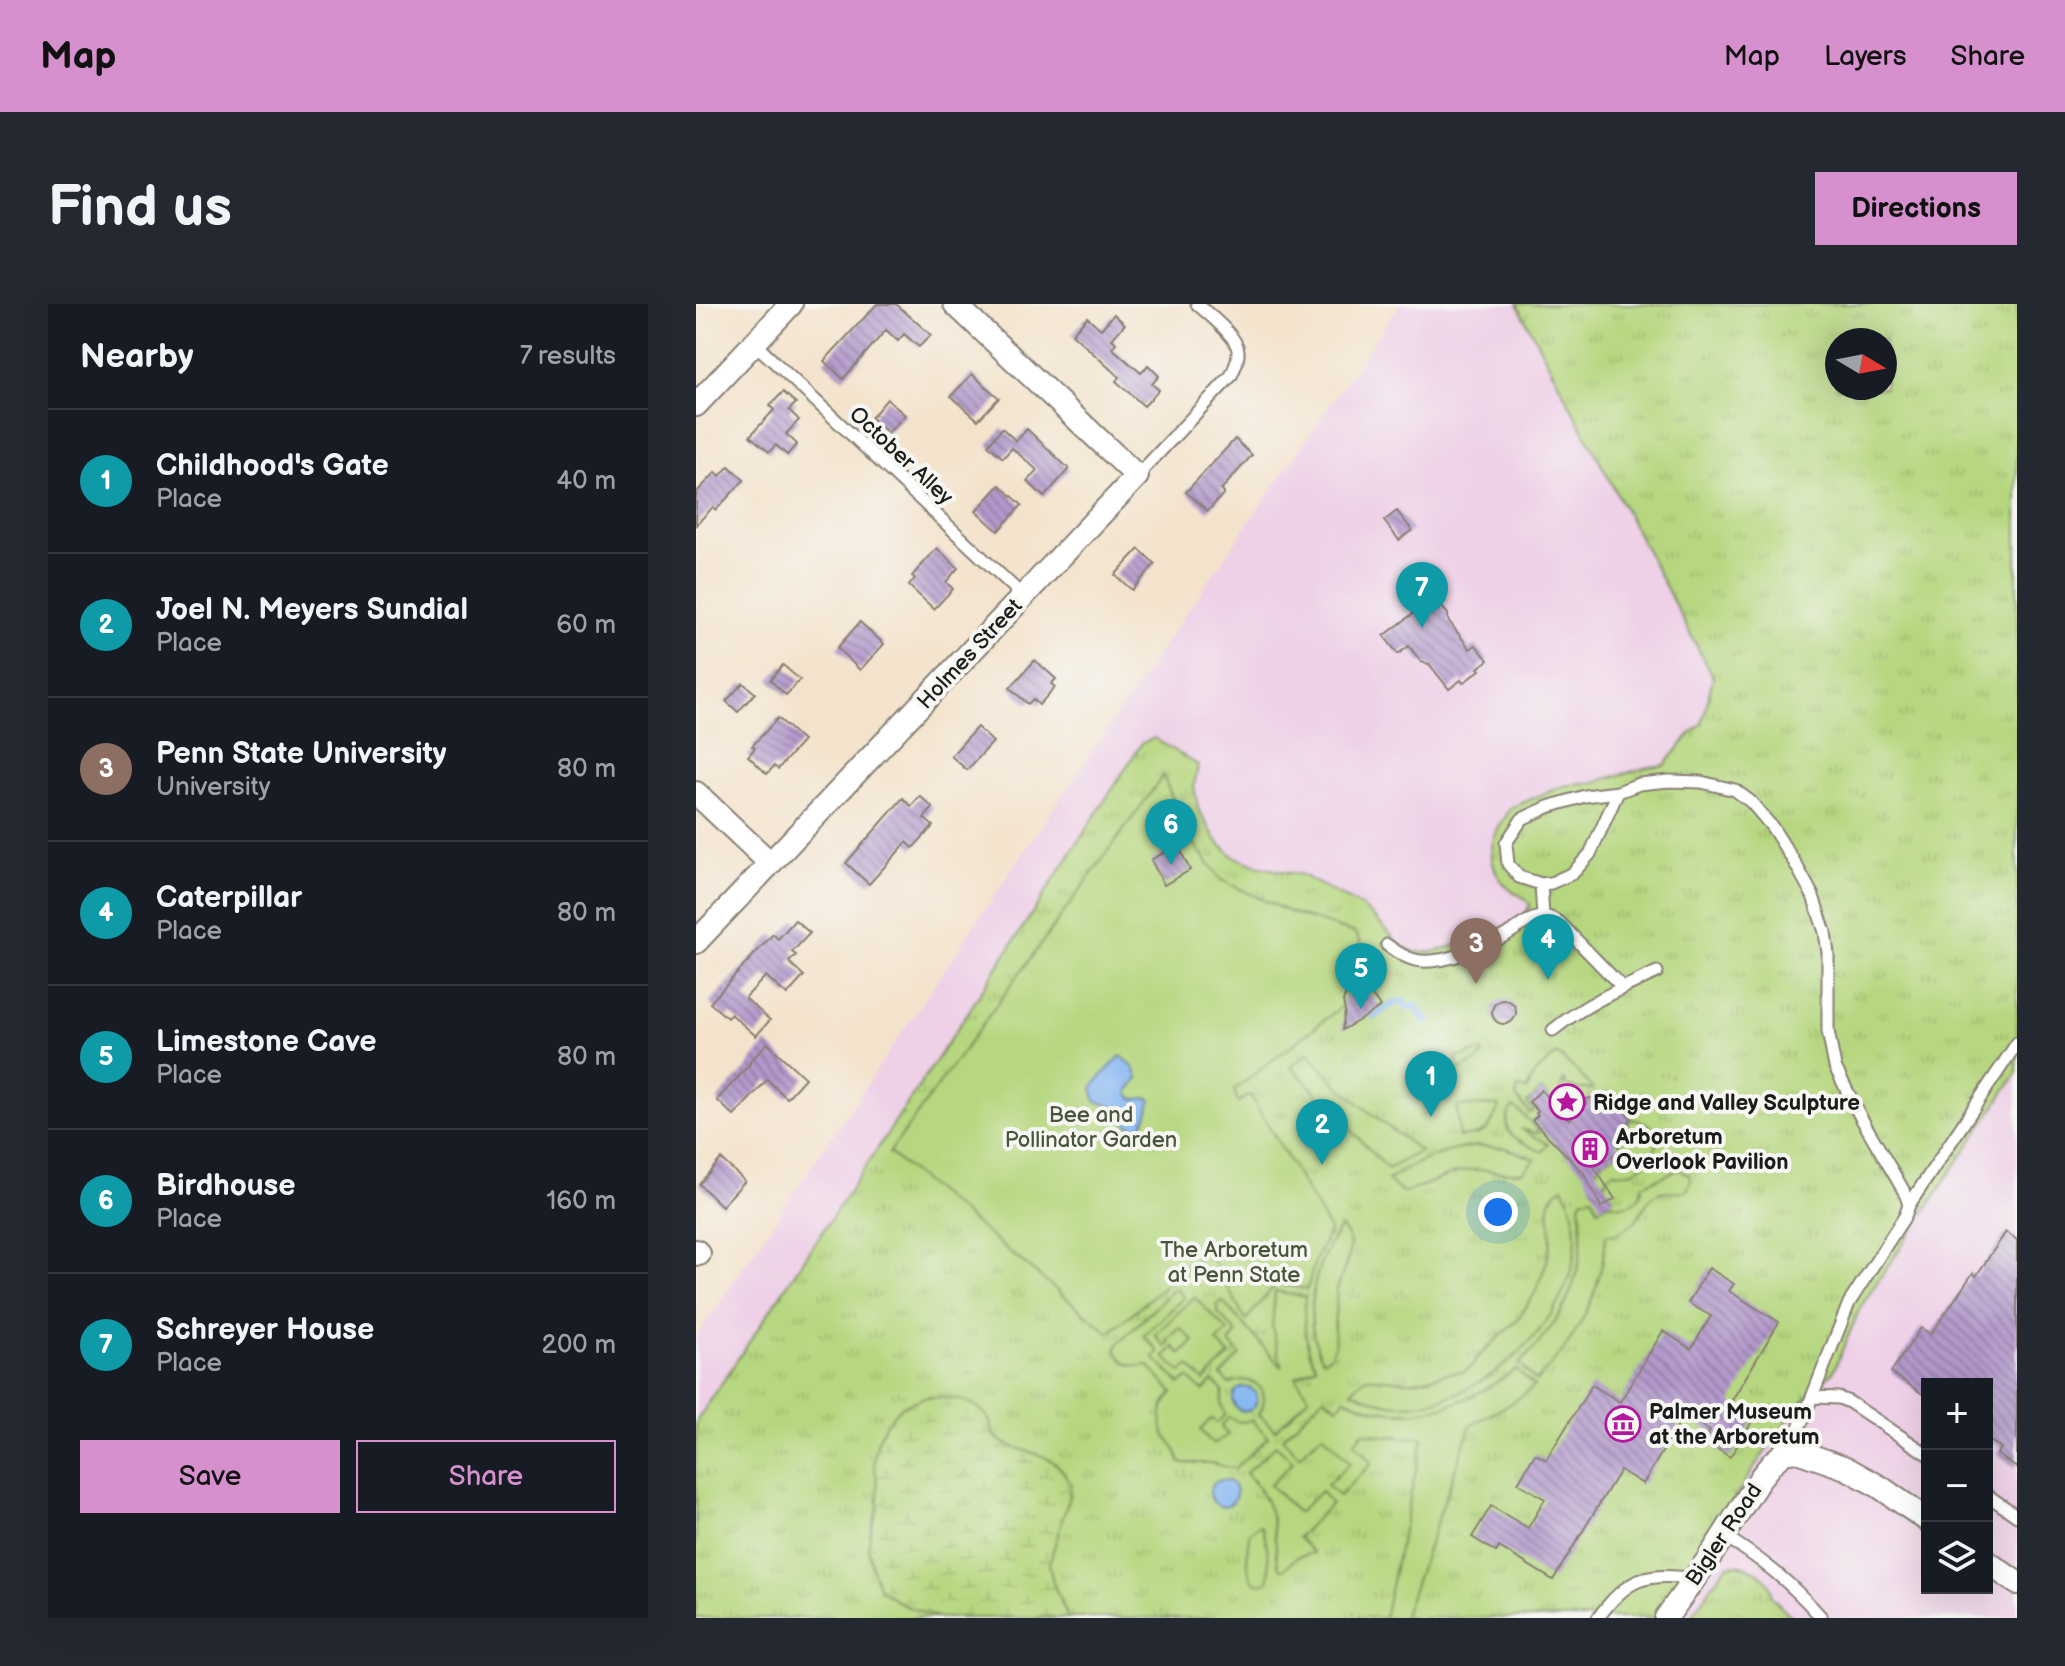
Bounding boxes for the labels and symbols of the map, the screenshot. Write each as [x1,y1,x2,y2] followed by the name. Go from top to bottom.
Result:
[1825,328,1897,400] north arrow
[844,401,958,511] street label: October Alley
[1396,562,1448,628] pin: 7
[912,593,1028,715] street label: Holmes Street
[1145,799,1197,865] pin: 6
[1522,914,1574,980] pin: 4
[1450,918,1502,984] pin: 3
[1335,943,1387,1009] pin: 5
[1405,1051,1457,1117] pin: 1
[1548,1083,1586,1121] place icon: Ridge and Valley Sculpture
[1593,1090,1860,1117] place label: Ridge and Valley Sculpture
[1296,1099,1348,1165] pin: 2
[1005,1102,1177,1154] park label: Bee and Pollinator Garden
[1615,1124,1789,1176] place label: Arboretum Overlook Pavilion
[1571,1130,1609,1168] building icon: Arboretum Overlook Pavilion
[1478,1192,1518,1232] your location
[1160,1237,1308,1289] park label: The Arboretum at Penn State
[1649,1399,1820,1451] place label: Palmer Museum at the Arboretum
[1604,1405,1642,1443] museum icon: Palmer Museum at the Arboretum
[1680,1478,1768,1591] street label: Bigler Road

